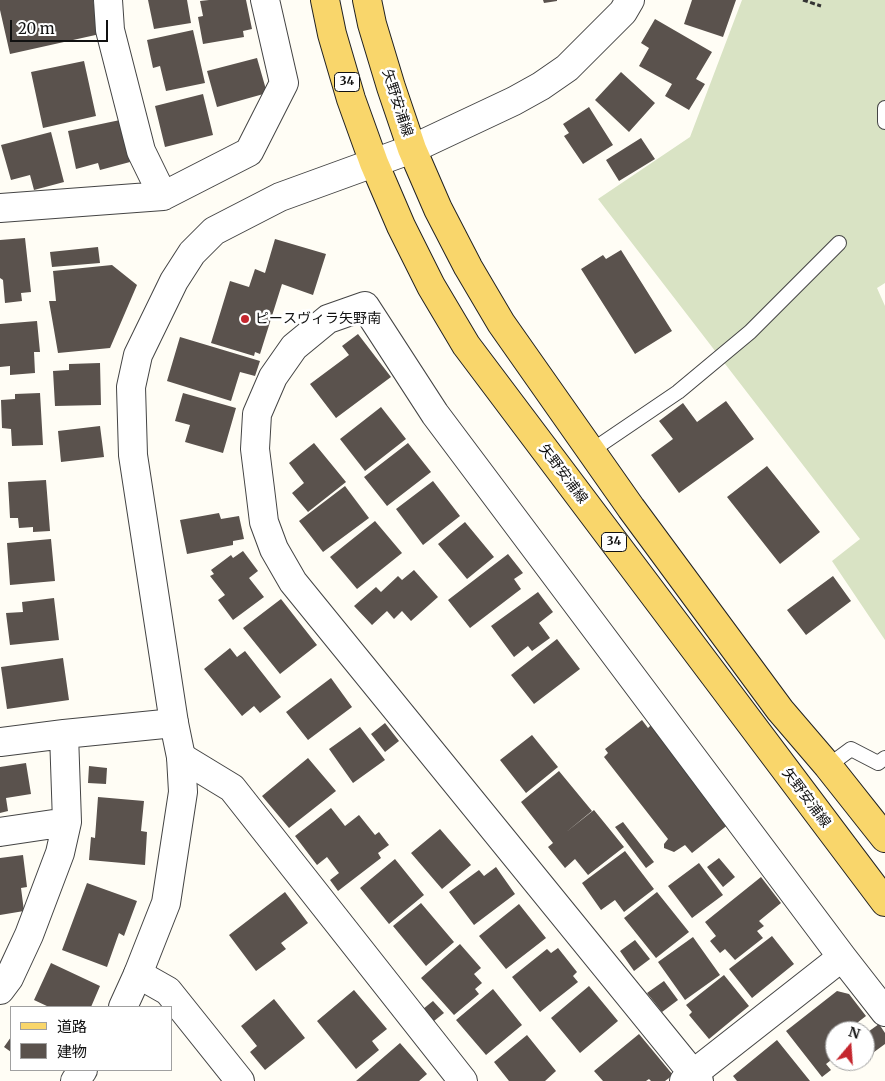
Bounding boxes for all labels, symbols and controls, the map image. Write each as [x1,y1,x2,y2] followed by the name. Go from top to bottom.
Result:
[12,10,110,42] scale bar
[18,19,55,38] text: 20 m
[378,67,416,139] street label: 矢野安浦線
[334,72,360,91] road number: 34
[255,311,381,327] place label: ピースヴィラ矢野南
[239,313,251,325] marker: ピースヴィラ矢野南
[535,441,591,507] street label: 矢野安浦線
[602,532,626,552] road number: 34
[778,765,834,831] street label: 矢野安浦線
[10,1006,172,1071] legend
[57,1017,87,1036] text: 道路
[825,1021,875,1071] north arrow
[846,1022,862,1043] text: N
[57,1042,87,1061] text: 建物

